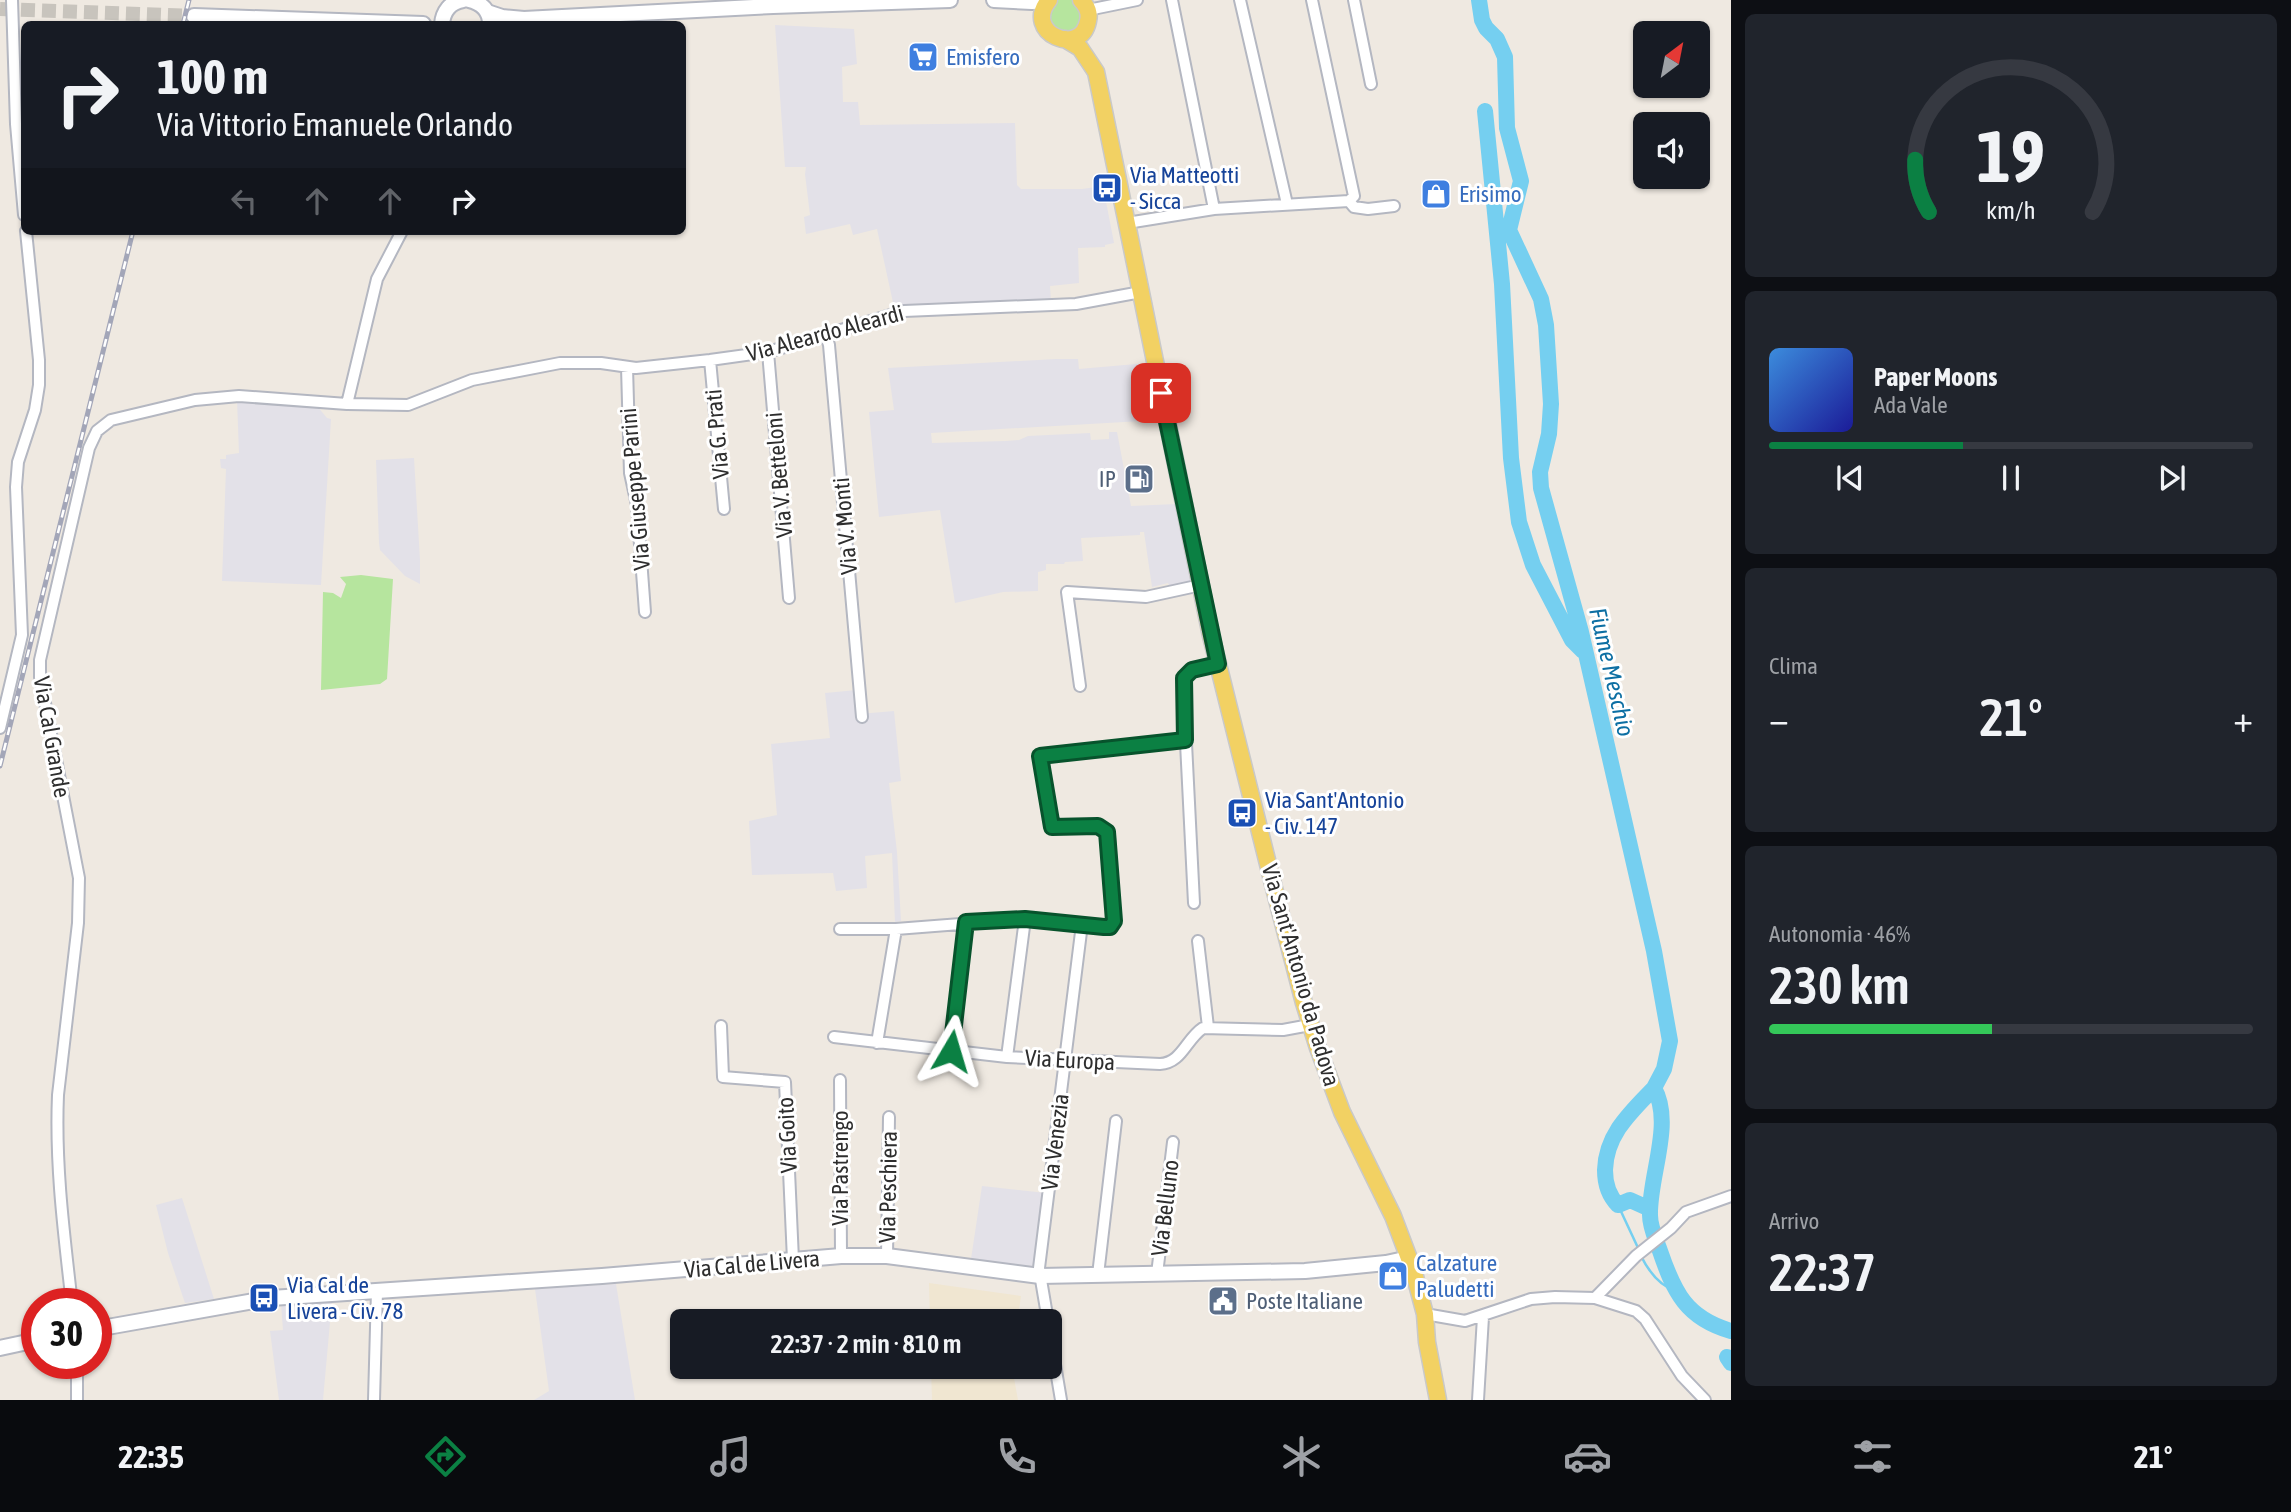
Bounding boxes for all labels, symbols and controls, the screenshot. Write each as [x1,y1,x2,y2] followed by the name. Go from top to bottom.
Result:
[1633,21,1710,98] north arrow
[1633,21,1710,189] map controls
[906,40,940,74] supermarket icon: Emisfero
[946,44,1020,70] place label: Emisfero
[157,48,268,104] text: 100 m
[42,49,133,140] icon: right
[157,106,513,143] text: Via Vittorio Emanuele Orlando
[1633,112,1710,189] button: sound
[1977,114,2045,197] text: 19
[1130,162,1239,214] place label: Via Matteotti - Sicca
[1090,171,1124,205] bus stop icon: Via Matteotti - Sicca
[1419,177,1453,211] shop icon: Erisimo
[1459,181,1522,207] place label: Erisimo
[225,182,263,220] icon: left
[298,182,336,220] icon: ahead
[371,182,409,220] icon: ahead
[444,182,482,220] icon: right
[1986,195,2036,223] text: km/h
[744,300,906,366] street label: Via Aleardo Aleardi
[1874,362,1997,392] text: Paper Moons
[1131,363,1191,423] pin
[1142,374,1180,412] icon: arrive
[700,388,734,480] street label: Via G. Prati
[1874,392,1948,418] text: Ada Vale
[615,407,655,571] street label: Via Giuseppe Parini
[761,411,797,539] street label: Via V. Betteloni
[1831,459,1869,497] icon: previous
[1992,459,2030,497] icon: pause
[2153,459,2191,497] icon: next
[1122,462,1156,496] fuel station icon: IP
[1099,466,1116,492] place label: IP
[828,476,862,576] street label: Via V. Monti
[1584,605,1640,739] water label: Fiume Meschio
[1769,653,1818,679] text: Clima
[29,674,75,800] street label: Via Cal Grande
[1979,687,2043,747] text: 21°
[1769,697,1789,740] text: −
[2233,697,2253,740] text: +
[1265,787,1404,839] place label: Via Sant'Antonio - Civ. 147
[1225,796,1259,830] bus stop icon: Via Sant'Antonio - Civ. 147
[1257,861,1345,1089] street label: Via Sant'Antonio da Padova
[1769,921,1910,947] text: Autonomia · 46%
[1769,955,1910,1015] text: 230 km
[914,1014,988,1088] position arrow
[1024,1045,1116,1075] street label: Via Europa
[1036,1092,1074,1192] street label: Via Venezia
[772,1096,802,1174] street label: Via Goito
[827,1110,853,1226] street label: Via Pastrengo
[874,1131,902,1243] street label: Via Peschiera
[1146,1158,1184,1258] street label: Via Belluno
[1769,1208,1819,1234] text: Arrivo
[1769,1242,1876,1302] text: 22:37
[683,1245,821,1283] street label: Via Cal de Livera
[1416,1250,1497,1302] place label: Calzature Paludetti
[1376,1259,1410,1293] shop icon: Calzature Paludetti
[287,1272,403,1324] place label: Via Cal de Livera - Civ. 78
[247,1281,281,1315] bus stop icon: Via Cal de Livera - Civ. 78
[1206,1284,1240,1318] public building icon: Poste Italiane
[21,1288,112,1379] speed limit sign: 30
[1246,1288,1363,1314] place label: Poste Italiane
[771,1329,961,1359] text: 22:37 · 2 min · 810 m
[421,1432,470,1481] icon: directions
[706,1432,755,1481] icon: music
[992,1432,1041,1481] icon: phone
[1277,1432,1326,1481] icon: climate
[1563,1432,1612,1481] icon: car
[1848,1432,1897,1481] icon: filters
[118,1438,184,1475] text: 22:35
[2134,1438,2173,1475] text: 21°

